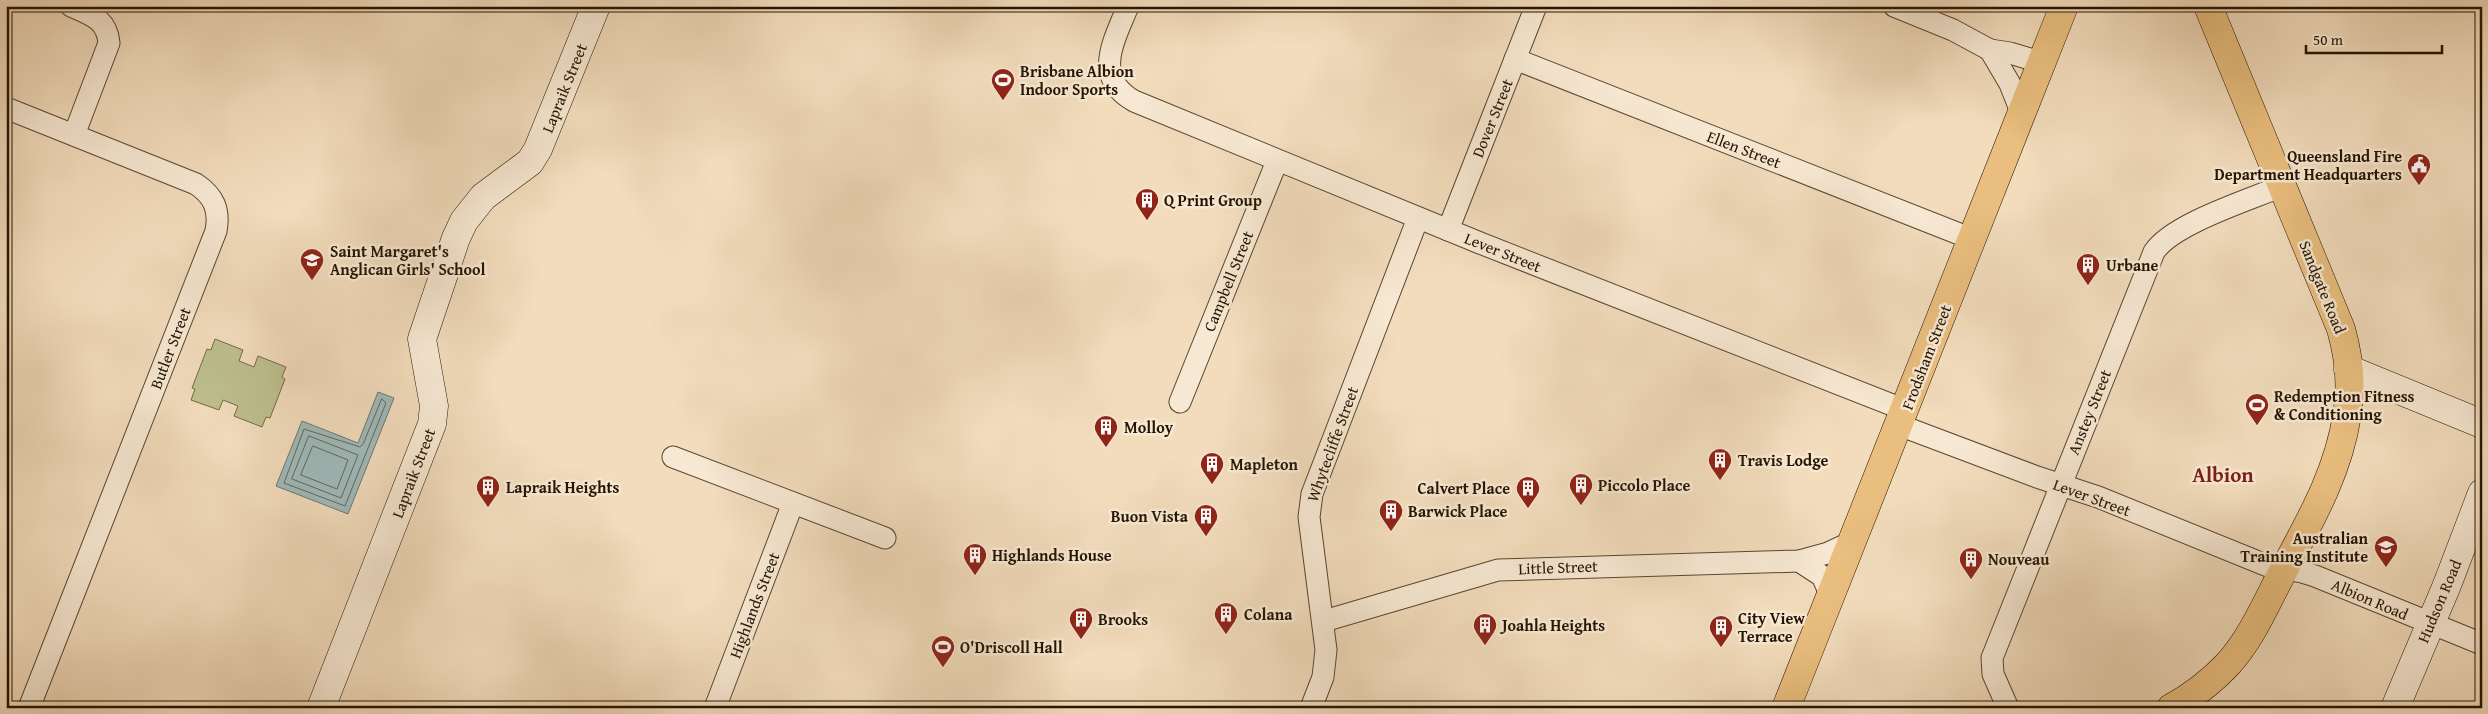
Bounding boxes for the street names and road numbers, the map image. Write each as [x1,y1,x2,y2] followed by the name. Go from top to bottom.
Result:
[535,39,593,136] street label: Lapraik Street
[1465,75,1519,161] street label: Dover Street
[1703,124,1785,174] street label: Ellen Street
[1461,226,1545,278] street label: Lever Street
[1197,227,1259,335] street label: Campbell Street
[2293,237,2353,338] street label: Sandgate Road
[1895,301,1957,413] street label: Frodsham Street
[143,303,197,392] street label: Butler Street
[2061,365,2117,458] street label: Anstey Street
[1300,383,1364,505] street label: Whytecliffe Street
[385,424,441,521] street label: Lapraik Street
[2050,472,2134,522] street label: Lever Street
[723,548,785,662] street label: Highlands Street
[1518,554,1599,580] street label: Little Street
[2411,555,2467,646] street label: Hudson Road
[2328,572,2412,626] street label: Albion Road

